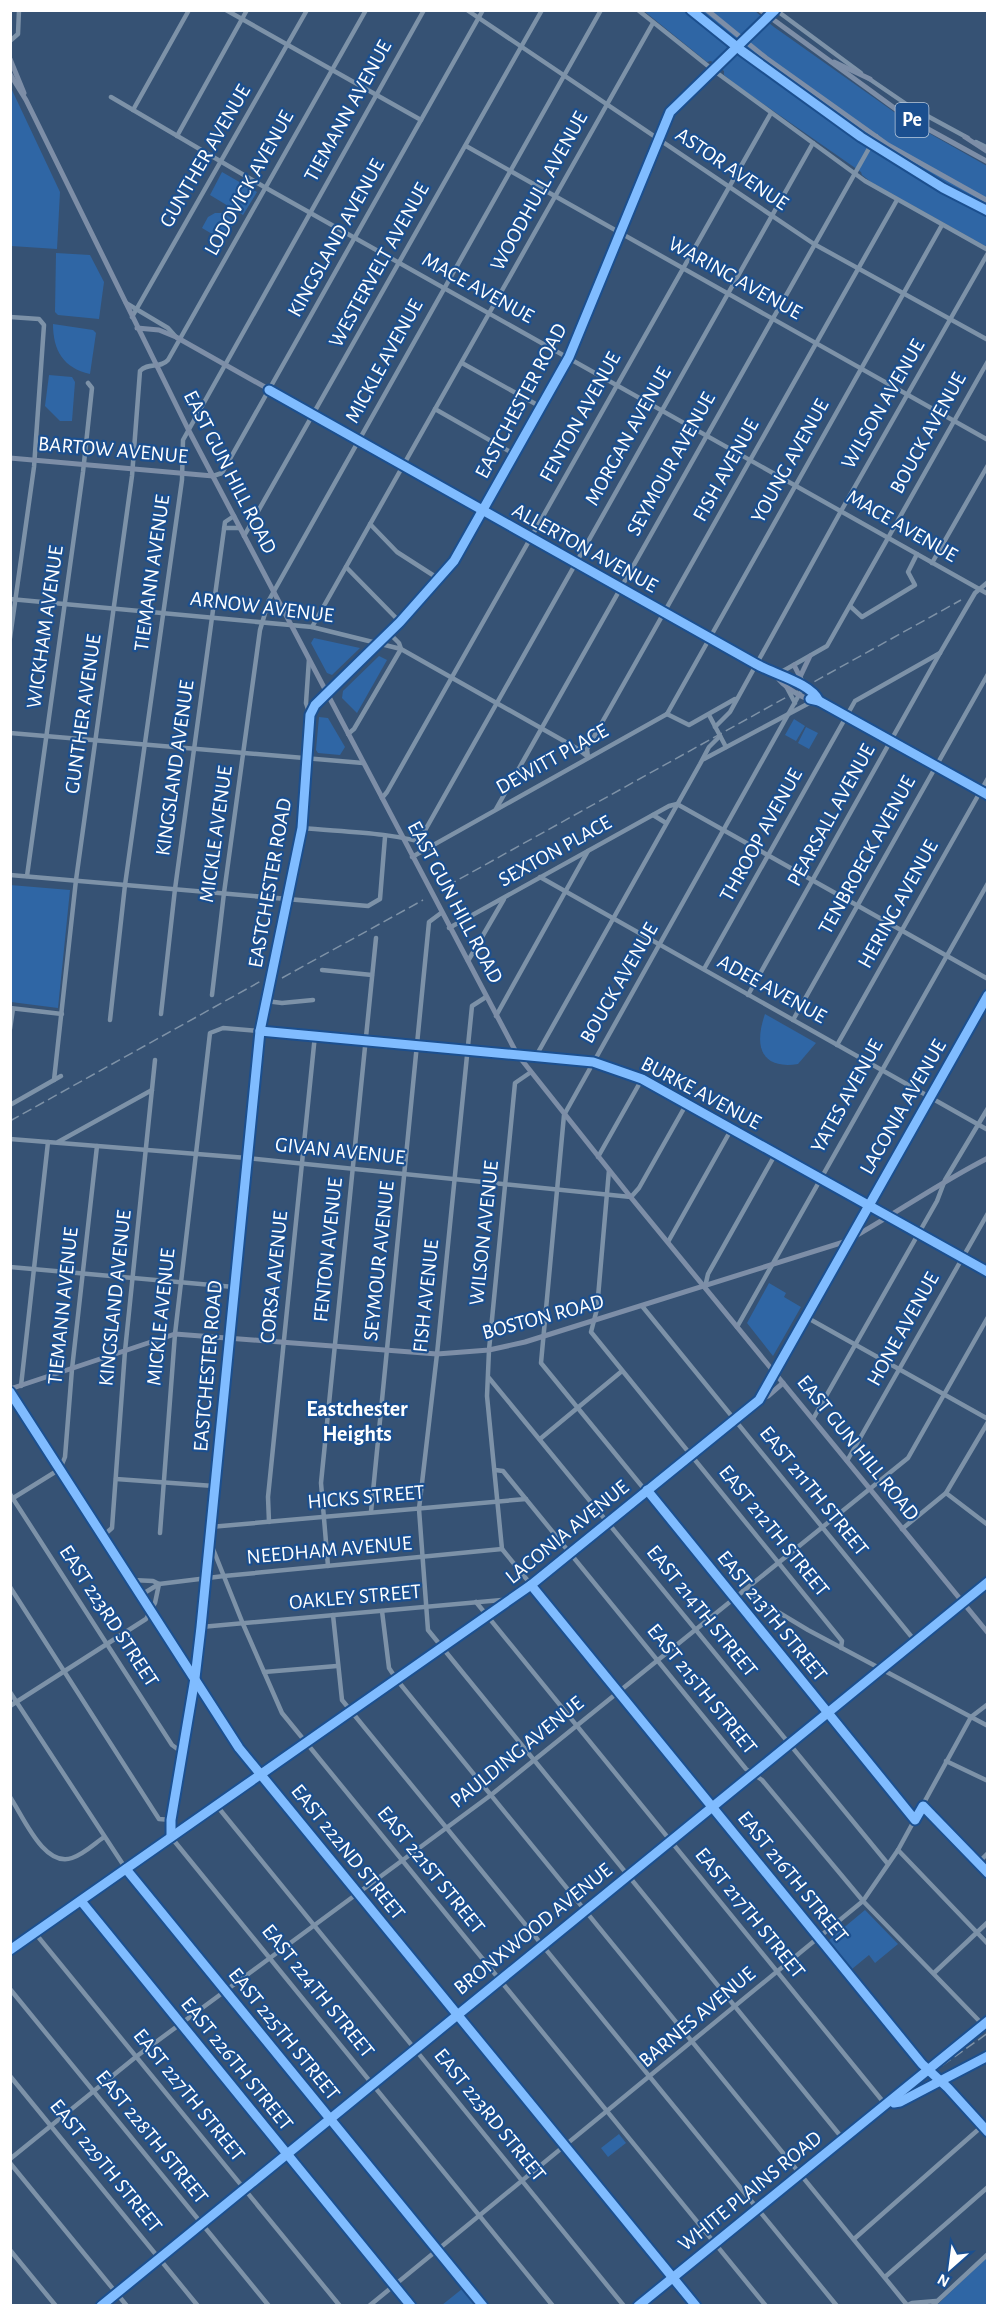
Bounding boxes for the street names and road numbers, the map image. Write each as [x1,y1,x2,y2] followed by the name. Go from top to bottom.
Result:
[300,37,396,185] street label: TIEMANN AVENUE
[156,81,254,231] street label: GUNTHER AVENUE
[896,103,928,137] road number: Pe
[201,107,297,259] street label: LODOVICK AVENUE
[487,108,591,274] street label: WOODHULL AVENUE
[672,124,792,214] street label: ASTOR AVENUE
[284,155,388,321] street label: KINGSLAND AVENUE
[325,179,433,351] street label: WESTERVELT AVENUE
[665,233,805,323] street label: WARING AVENUE
[419,249,537,327] street label: MACE AVENUE
[341,296,427,426] street label: MICKLE AVENUE
[471,320,571,482] street label: EASTCHESTER ROAD
[838,336,928,472] street label: WILSON AVENUE
[536,348,624,486] street label: FENTON AVENUE
[581,363,675,509] street label: MORGAN AVENUE
[886,369,970,497] street label: BOUCK AVENUE
[180,387,280,557] street label: EAST GUN HILL ROAD
[623,389,719,539] street label: SEYMOUR AVENUE
[747,395,833,527] street label: YOUNG AVENUE
[689,415,763,525] street label: FISH AVENUE
[37,433,189,467] street label: BARTOW AVENUE
[843,486,961,566] street label: MACE AVENUE
[131,493,173,653] street label: TIEMANN AVENUE
[509,499,661,597] street label: ALLERTON AVENUE
[23,544,67,710] street label: WICKHAM AVENUE
[189,588,335,626] street label: ARNOW AVENUE
[61,633,105,795] street label: GUNTHER AVENUE
[152,679,198,857] street label: KINGSLAND AVENUE
[493,720,611,798] street label: DEWITT PLACE
[783,740,879,890] street label: PEARSALL AVENUE
[196,764,236,904] street label: MICKLE AVENUE
[716,765,806,905] street label: THROOP AVENUE
[815,772,919,938] street label: TENBROECK AVENUE
[245,796,295,970] street label: EASTCHESTER ROAD
[495,811,615,891] street label: SEXTON PLACE
[403,817,507,987] street label: EAST GUN HILL ROAD
[854,836,942,972] street label: HERING AVENUE
[576,919,662,1047] street label: BOUCK AVENUE
[714,951,830,1027] street label: ADEE AVENUE
[807,1036,887,1156] street label: YATES AVENUE
[856,1036,950,1178] street label: LACONIA AVENUE
[638,1053,764,1133] street label: BURKE AVENUE
[274,1134,406,1168] street label: GIVAN AVENUE
[466,1160,502,1306] street label: WILSON AVENUE
[310,1177,346,1323] street label: FENTON AVENUE
[360,1180,398,1342] street label: SEYMOUR AVENUE
[95,1209,135,1387] street label: KINGSLAND AVENUE
[257,1210,291,1344] street label: CORSA AVENUE
[44,1226,82,1386] street label: TIEMANN AVENUE
[410,1238,442,1354] street label: FISH AVENUE
[143,1247,179,1387] street label: MICKLE AVENUE
[863,1269,943,1389] street label: HONE AVENUE
[190,1279,226,1453] street label: EASTCHESTER ROAD
[480,1291,606,1343] street label: BOSTON ROAD
[793,1371,923,1525] street label: EAST GUN HILL ROAD
[756,1422,872,1560] street label: EAST 211TH STREET
[715,1461,833,1601] street label: EAST 212TH STREET
[501,1476,633,1588] street label: LACONIA AVENUE
[307,1481,425,1513] street label: HICKS STREET
[245,1532,413,1568] street label: NEEDHAM AVENUE
[56,1541,162,1691] street label: EAST 223RD STREET
[643,1541,761,1681] street label: EAST 214TH STREET
[713,1547,831,1685] street label: EAST 213TH STREET
[288,1581,422,1613] street label: OAKLEY STREET
[643,1620,761,1758] street label: EAST 215TH STREET
[447,1692,587,1812] street label: PAULDING AVENUE
[287,1780,409,1924] street label: EAST 222ND STREET
[373,1802,489,1938] street label: EAST 221ST STREET
[734,1807,852,1947] street label: EAST 216TH STREET
[691,1844,809,1982] street label: EAST 217TH STREET
[450,1859,616,1999] street label: BRONXWOOD AVENUE
[258,1920,378,2062] street label: EAST 224TH STREET
[635,1963,759,2071] street label: BARNES AVENUE
[224,1964,344,2104] street label: EAST 225TH STREET
[177,1993,297,2135] street label: EAST 226TH STREET
[129,2025,249,2165] street label: EAST 227TH STREET
[430,2045,550,2185] street label: EAST 223RD STREET
[92,2066,212,2208] street label: EAST 228TH STREET
[46,2095,166,2237] street label: EAST 229TH STREET
[674,2127,826,2255] street label: WHITE PLAINS ROAD

